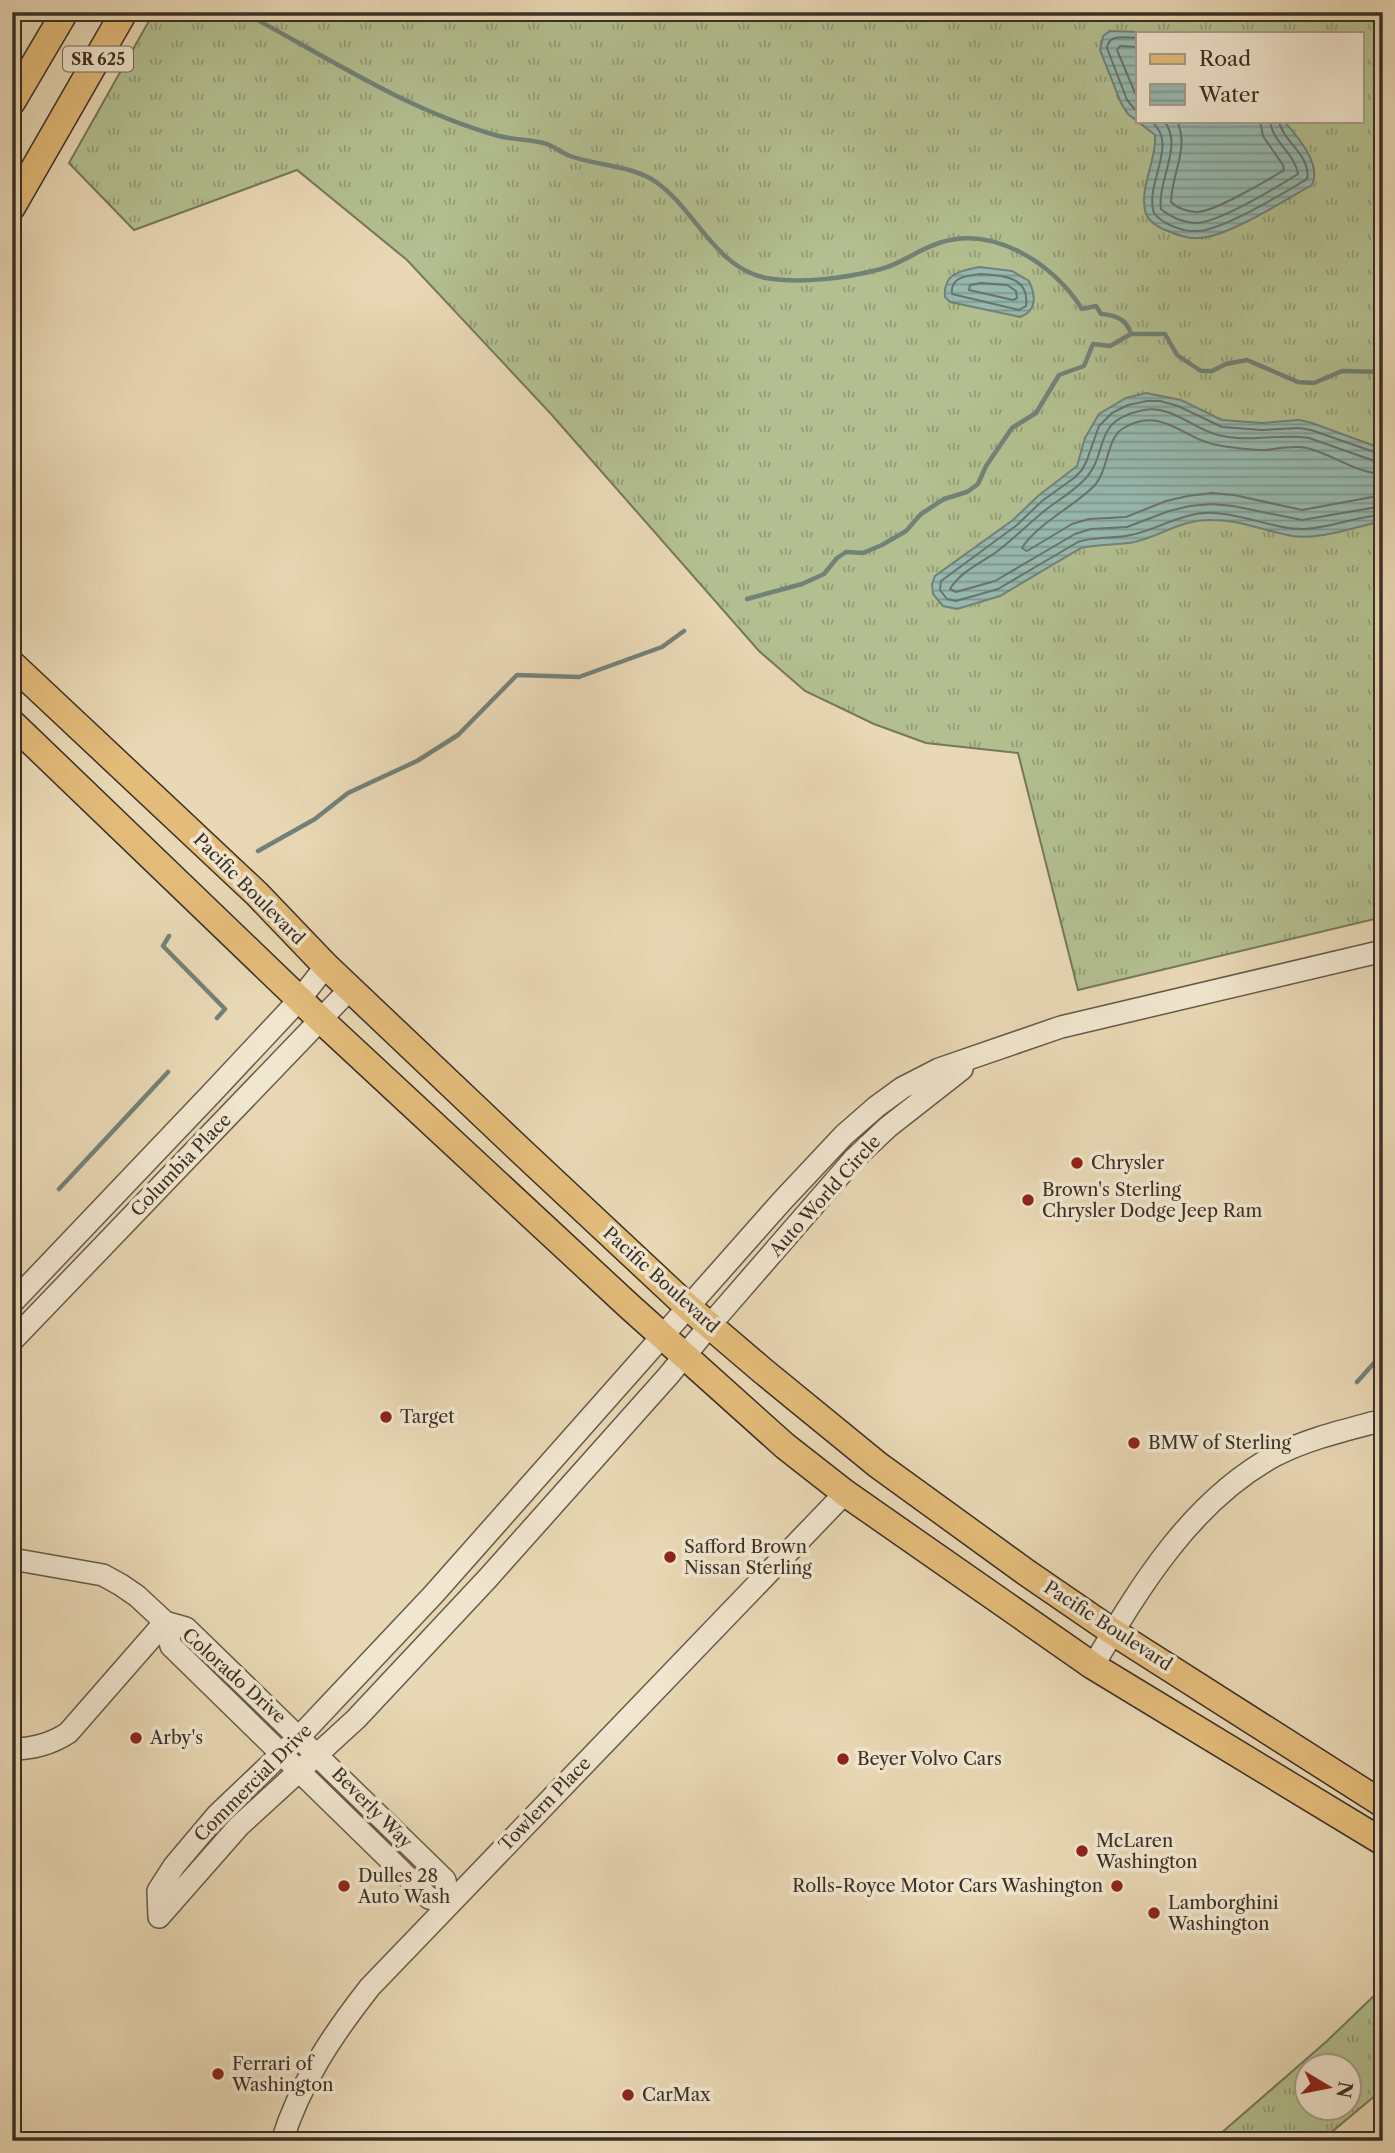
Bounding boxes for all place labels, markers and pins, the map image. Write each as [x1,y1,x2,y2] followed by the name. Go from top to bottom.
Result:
[1091,1152,1165,1174] place label: Chrysler
[1069,1155,1085,1171] marker: Chrysler
[1042,1179,1262,1222] place label: Brown's Sterling Chrysler Dodge Jeep Ram
[1020,1192,1036,1208] marker: Brown's Sterling Chrysler Dodge Jeep Ram
[400,1406,455,1428] place label: Target
[378,1409,394,1425] marker: Target
[1148,1432,1292,1454] place label: BMW of Sterling
[1126,1435,1142,1451] marker: BMW of Sterling
[684,1536,812,1579] place label: Safford Brown Nissan Sterling
[662,1549,678,1565] marker: Safford Brown Nissan Sterling
[149,1727,203,1749] place label: Arby's
[128,1730,144,1746] marker: Arby's
[857,1748,1002,1770] place label: Beyer Volvo Cars
[835,1751,851,1767] marker: Beyer Volvo Cars
[1095,1830,1198,1873] place label: McLaren Washington
[1074,1843,1090,1859] marker: McLaren Washington
[357,1865,450,1908] place label: Dulles 28 Auto Wash
[792,1875,1103,1897] place label: Rolls-Royce Motor Cars Washington
[336,1878,352,1894] marker: Dulles 28 Auto Wash
[1109,1878,1125,1894] marker: Rolls-Royce Motor Cars Washington
[1167,1892,1279,1935] place label: Lamborghini Washington
[1146,1905,1162,1921] marker: Lamborghini Washington
[231,2053,334,2096] place label: Ferrari of Washington
[210,2066,226,2082] marker: Ferrari of Washington
[642,2084,711,2106] place label: CarMax
[620,2087,636,2103] marker: CarMax

